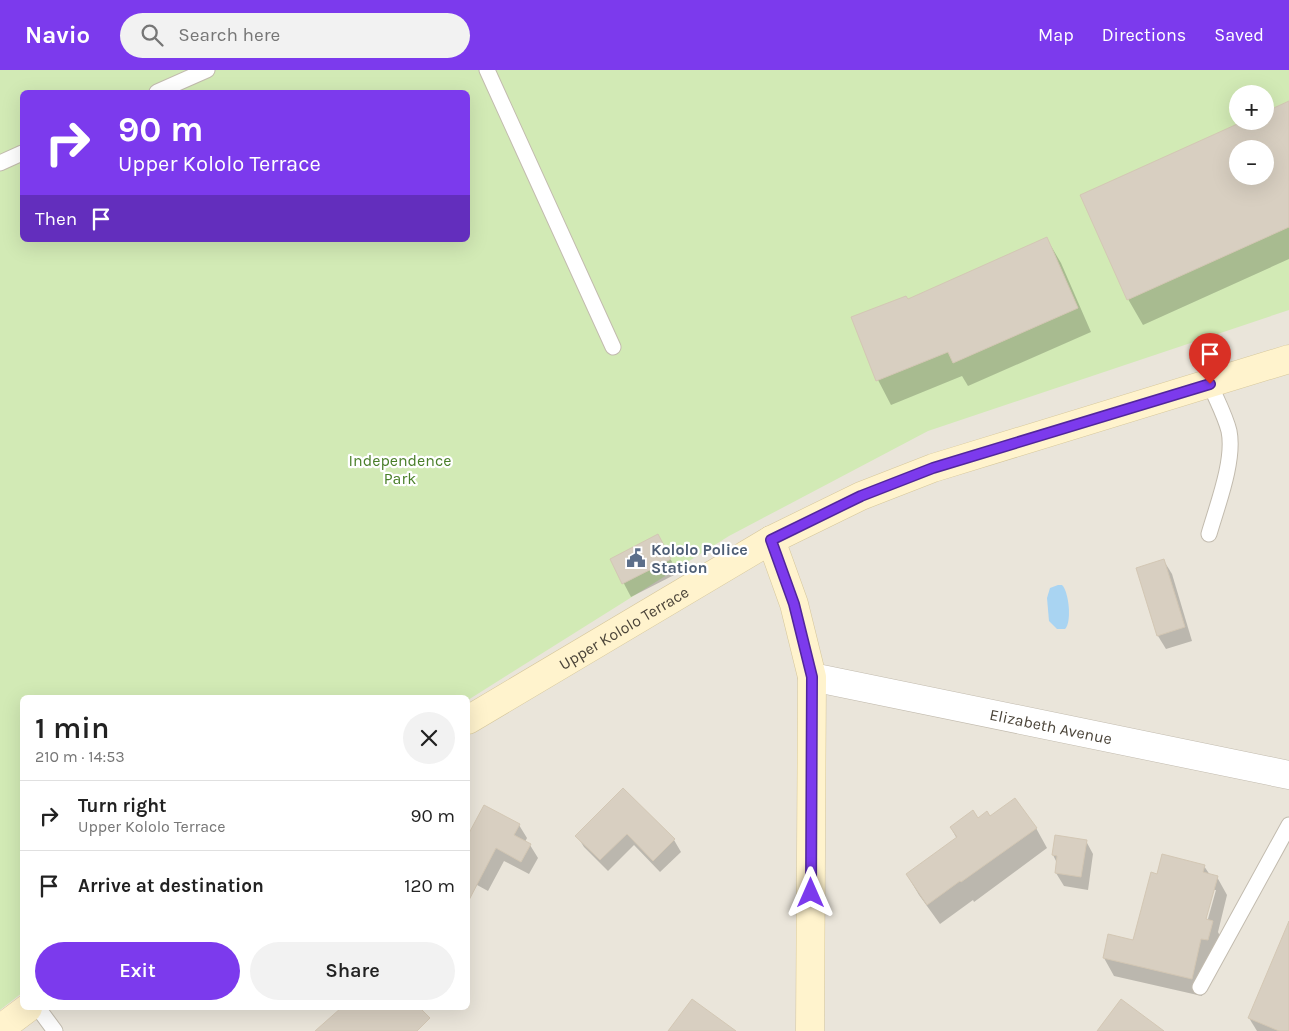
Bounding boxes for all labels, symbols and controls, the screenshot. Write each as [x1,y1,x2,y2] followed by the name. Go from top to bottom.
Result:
[120,13,470,58] search box
[25,21,90,49] text: Navio
[138,21,166,49] icon: search
[178,24,280,46] text: Search here
[1038,24,1074,46] text: Map
[1102,24,1186,46] text: Directions
[1214,24,1264,46] text: Saved
[1229,85,1274,185] map controls
[1229,85,1274,130] button: +
[118,109,204,150] text: 90 m
[35,110,100,175] icon: right
[1229,140,1274,185] button: −
[118,151,321,177] text: Upper Kololo Terrace
[87,205,115,233] icon: arrive
[35,208,77,230] text: Then
[1189,333,1231,384] pin
[1196,340,1224,368] icon: arrive
[349,451,451,488] park label: Independence Park
[651,540,748,577] place label: Kololo Police Station
[625,547,647,569] public building icon: Kololo Police Station
[556,582,692,674] street label: Upper Kololo Terrace
[988,705,1114,748] street label: Elizabeth Avenue
[35,710,109,746] text: 1 min
[403,712,455,764] button: close
[35,747,125,766] text: 210 m · 14:53
[78,795,167,817] text: Turn right
[35,802,63,830] icon: right
[410,805,455,827] text: 90 m
[78,817,226,836] text: Upper Kololo Terrace
[784,866,836,918] position arrow
[35,872,63,900] icon: arrive
[78,875,264,897] text: Arrive at destination
[404,875,455,897] text: 120 m
[35,942,240,1000] button: Exit
[250,942,455,1000] button: Share

